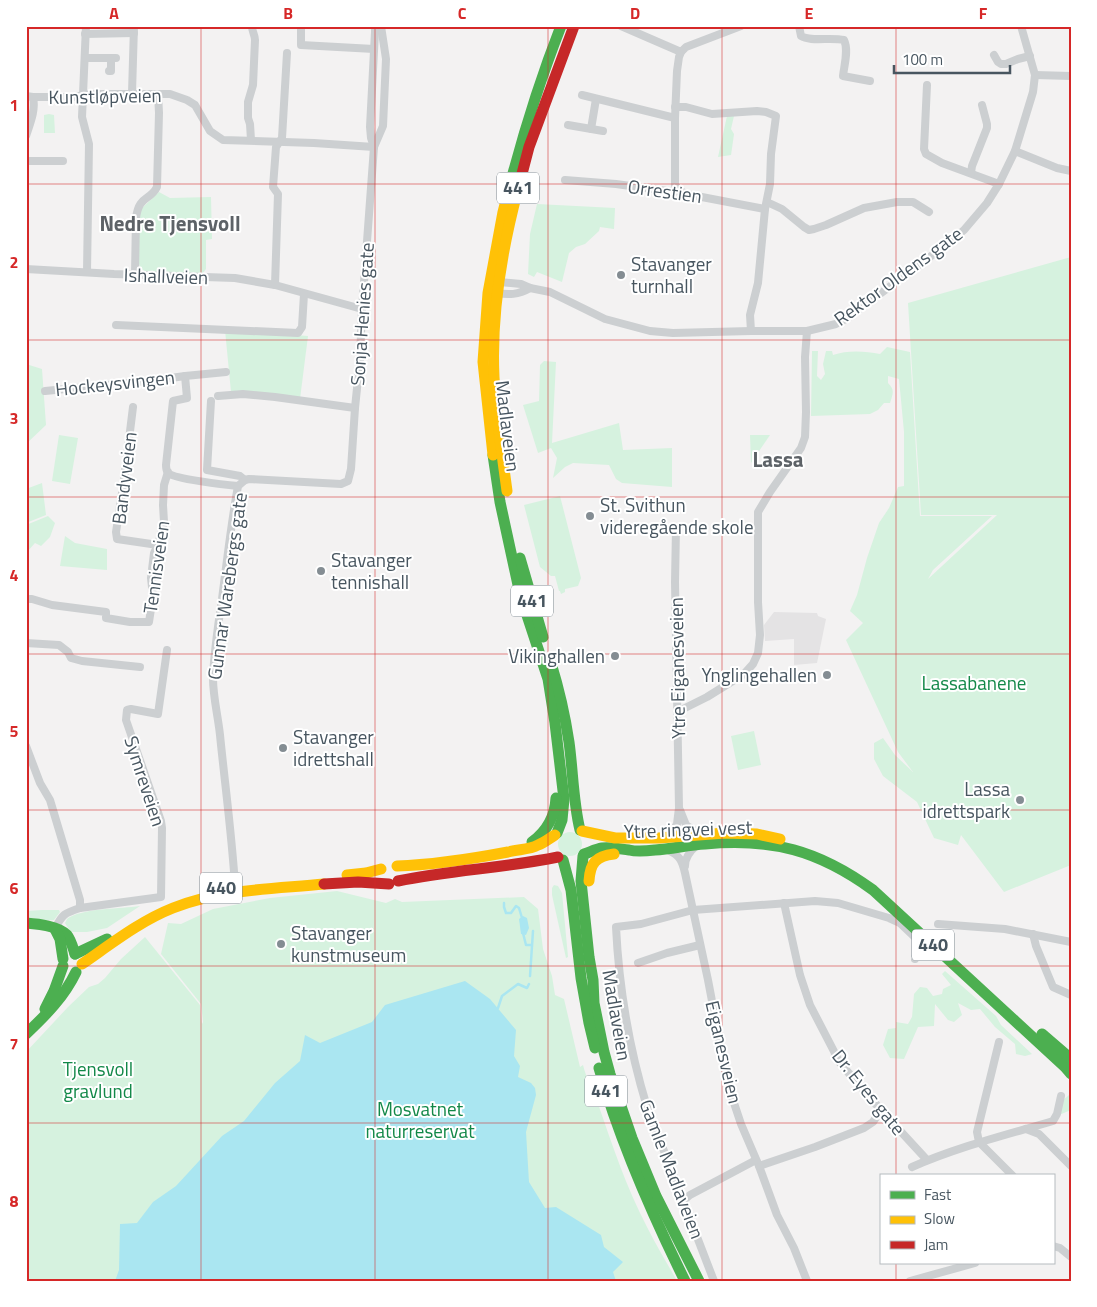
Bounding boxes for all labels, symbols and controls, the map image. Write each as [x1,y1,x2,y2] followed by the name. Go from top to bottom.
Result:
[109,1,119,25] text: A
[283,1,293,25] text: B
[458,1,467,25] text: C
[630,1,640,25] text: D
[805,1,814,25] text: E
[979,1,988,25] text: F
[894,42,1011,74] scale bar
[902,48,943,71] text: 100 m
[48,80,162,111] street label: Kunstløpveien
[10,93,18,117] text: 1
[626,171,704,210] street label: Orrestien
[497,172,539,204] road number: 441
[99,207,241,239] district label: Nedre Tjensvoll
[827,219,968,332] street label: Rektor Oldens gate
[342,242,381,386] street label: Sonja Henies gate
[631,249,712,300] place label: Stavanger turnhall
[10,250,18,274] text: 2
[123,260,209,291] street label: Ishallveien
[615,269,627,281] marker: Stavanger turnhall
[54,362,176,403] street label: Hockeysvingen
[489,379,528,473] street label: Madlaveien
[10,406,18,430] text: 3
[103,430,144,526] street label: Bandyveien
[752,443,804,475] district label: Lassa
[199,490,254,681] street label: Gunnar Warebergs gate
[600,490,754,541] place label: St. Svithun videregående skole
[584,510,596,522] marker: St. Svithun videregående skole
[135,519,176,615] street label: Tennisveien
[331,545,412,596] place label: Stavanger tennishall
[10,563,19,587] text: 4
[315,565,327,577] marker: Stavanger tennishall
[511,586,553,616] road number: 441
[661,597,692,739] street label: Ytre Eiganesveien
[508,641,605,670] place label: Vikinghallen
[609,650,621,662] marker: Vikinghallen
[702,660,817,689] place label: Ynglingehallen
[922,668,1026,697] park label: Lassabanene
[821,669,833,681] marker: Ynglingehallen
[10,719,19,743] text: 5
[293,722,374,773] place label: Stavanger idrettshall
[117,732,174,830] street label: Symreveien
[277,742,289,754] marker: Stavanger idrettshall
[922,774,1010,825] place label: Lassa idrettspark
[1014,794,1026,806] marker: Lassa idrettspark
[623,812,753,845] street label: Ytre ringvei vest
[200,872,242,904] road number: 440
[10,876,19,900] text: 6
[291,918,406,969] place label: Stavanger kunstmuseum
[912,930,954,960] road number: 440
[275,938,287,950] marker: Stavanger kunstmuseum
[595,967,640,1063] street label: Madlaveien
[699,997,750,1106] street label: Eiganesveien
[10,1032,18,1056] text: 7
[826,1042,913,1141] street label: Dr. Eyes gate
[63,1054,133,1105] park label: Tjensvoll gravlund
[585,1076,627,1106] road number: 441
[365,1094,475,1145] park label: Mosvatnet naturreservat
[633,1095,712,1243] street label: Gamle Madlaveien
[880,1174,1054,1264] legend
[924,1183,952,1206] text: Fast
[10,1189,19,1213] text: 8
[924,1207,955,1230] text: Slow
[924,1233,948,1256] text: Jam

